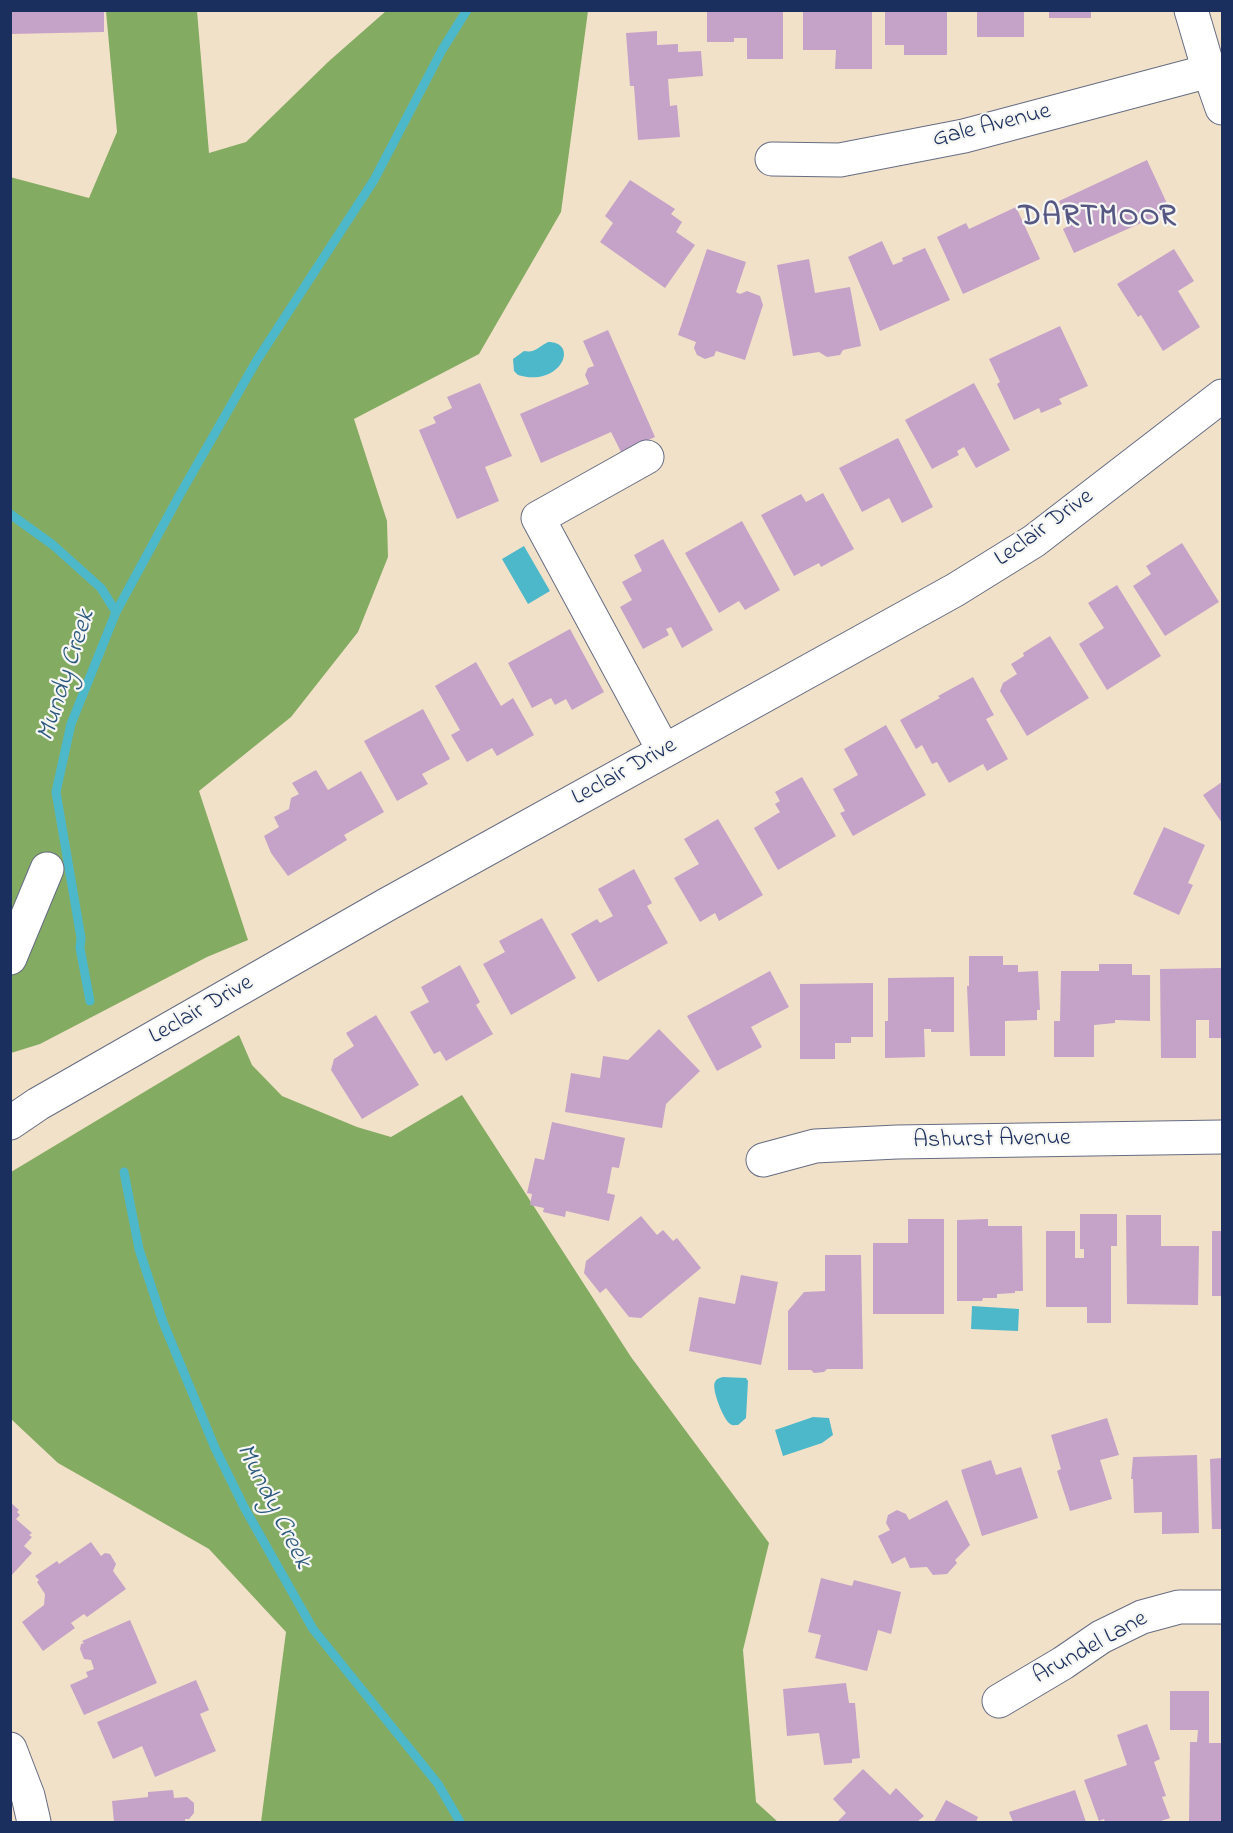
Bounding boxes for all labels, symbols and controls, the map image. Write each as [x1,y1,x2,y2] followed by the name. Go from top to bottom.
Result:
[930,98,1054,156] street label: Gale Avenue
[1019,201,1177,237] district label: DARTMOOR
[990,484,1100,574] street label: Leclair Drive
[32,607,104,745] water label: Mundy Creek
[568,732,682,814] street label: Leclair Drive
[145,970,259,1052] street label: Leclair Drive
[913,1125,1071,1157] street label: Ashurst Avenue
[227,1439,317,1575] water label: Mundy Creek
[1029,1606,1153,1692] street label: Arundel Lane

